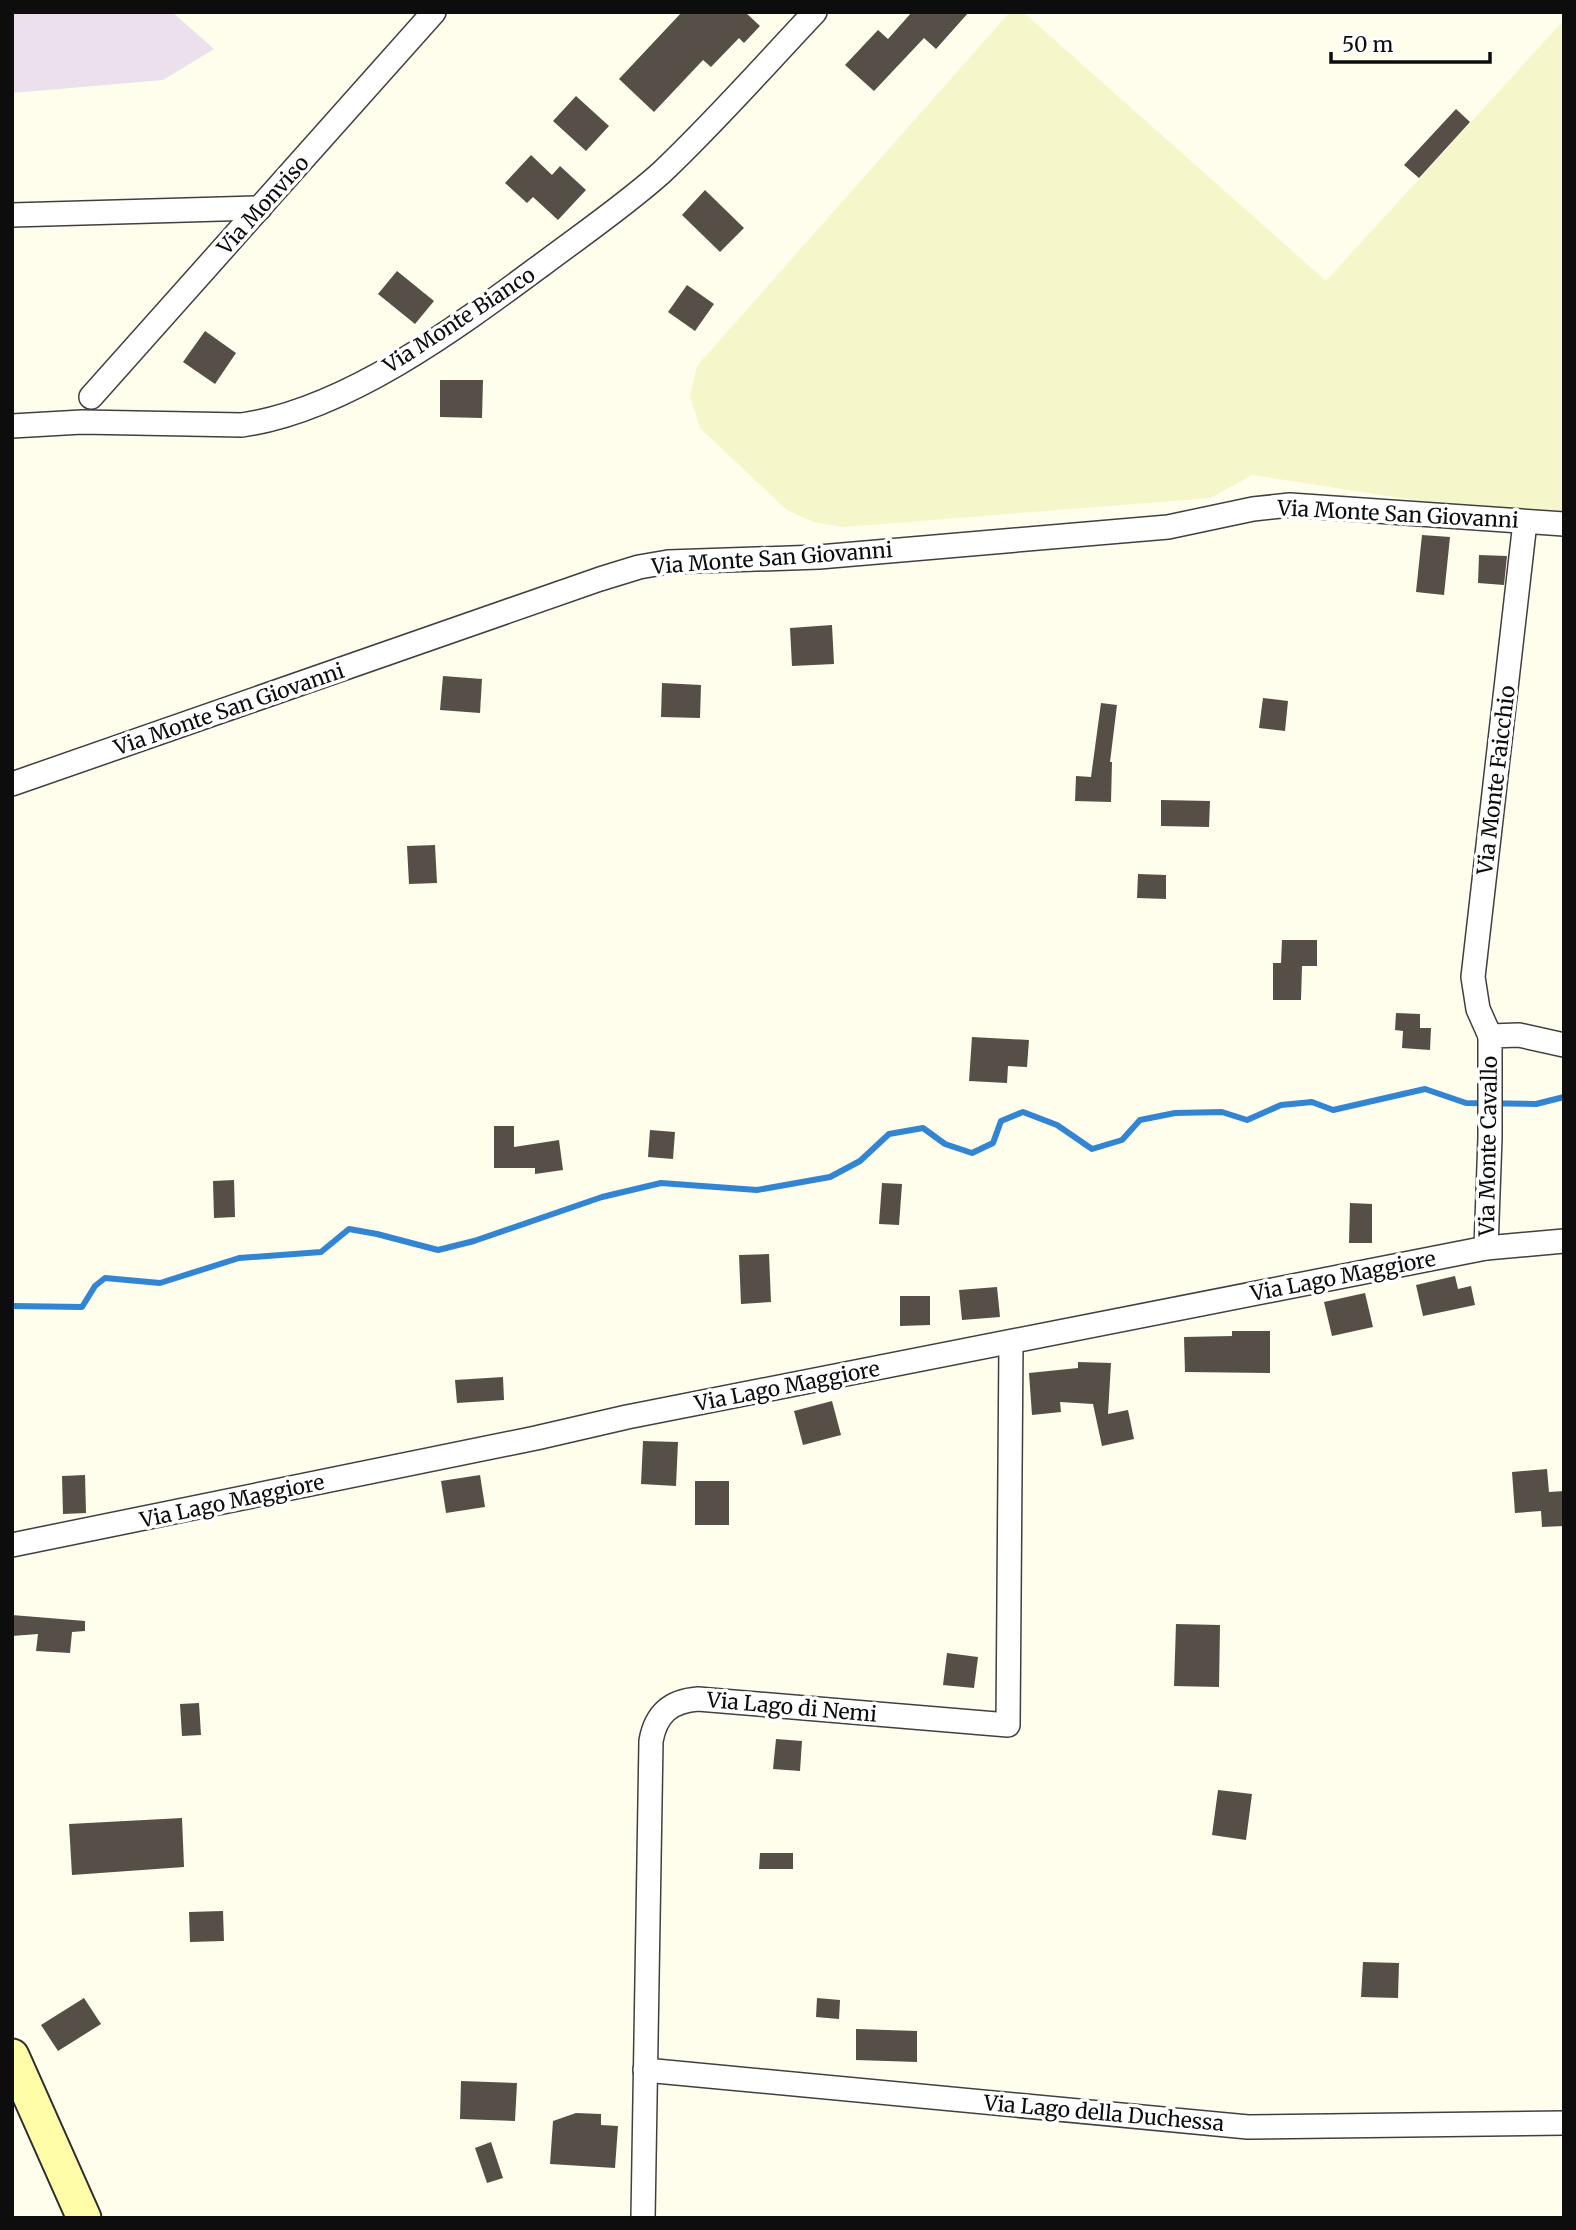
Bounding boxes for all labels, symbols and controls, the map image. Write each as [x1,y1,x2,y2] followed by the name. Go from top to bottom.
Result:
[1331,21,1490,65] scale bar
[1342,31,1393,58] text: 50 m
[211,150,315,261] street label: Via Monviso
[377,261,540,380] street label: Via Monte Bianco
[1276,494,1520,534] street label: Via Monte San Giovanni
[650,536,894,580] street label: Via Monte San Giovanni
[109,657,348,761] street label: Via Monte San Giovanni
[1471,684,1521,877] street label: Via Monte Faicchio
[1473,1056,1503,1237] street label: Via Monte Cavallo
[1247,1245,1438,1307] street label: Via Lago Maggiore
[691,1355,882,1417] street label: Via Lago Maggiore
[136,1468,327,1534] street label: Via Lago Maggiore
[705,1686,878,1728] street label: Via Lago di Nemi
[982,2089,1225,2137] street label: Via Lago della Duchessa

